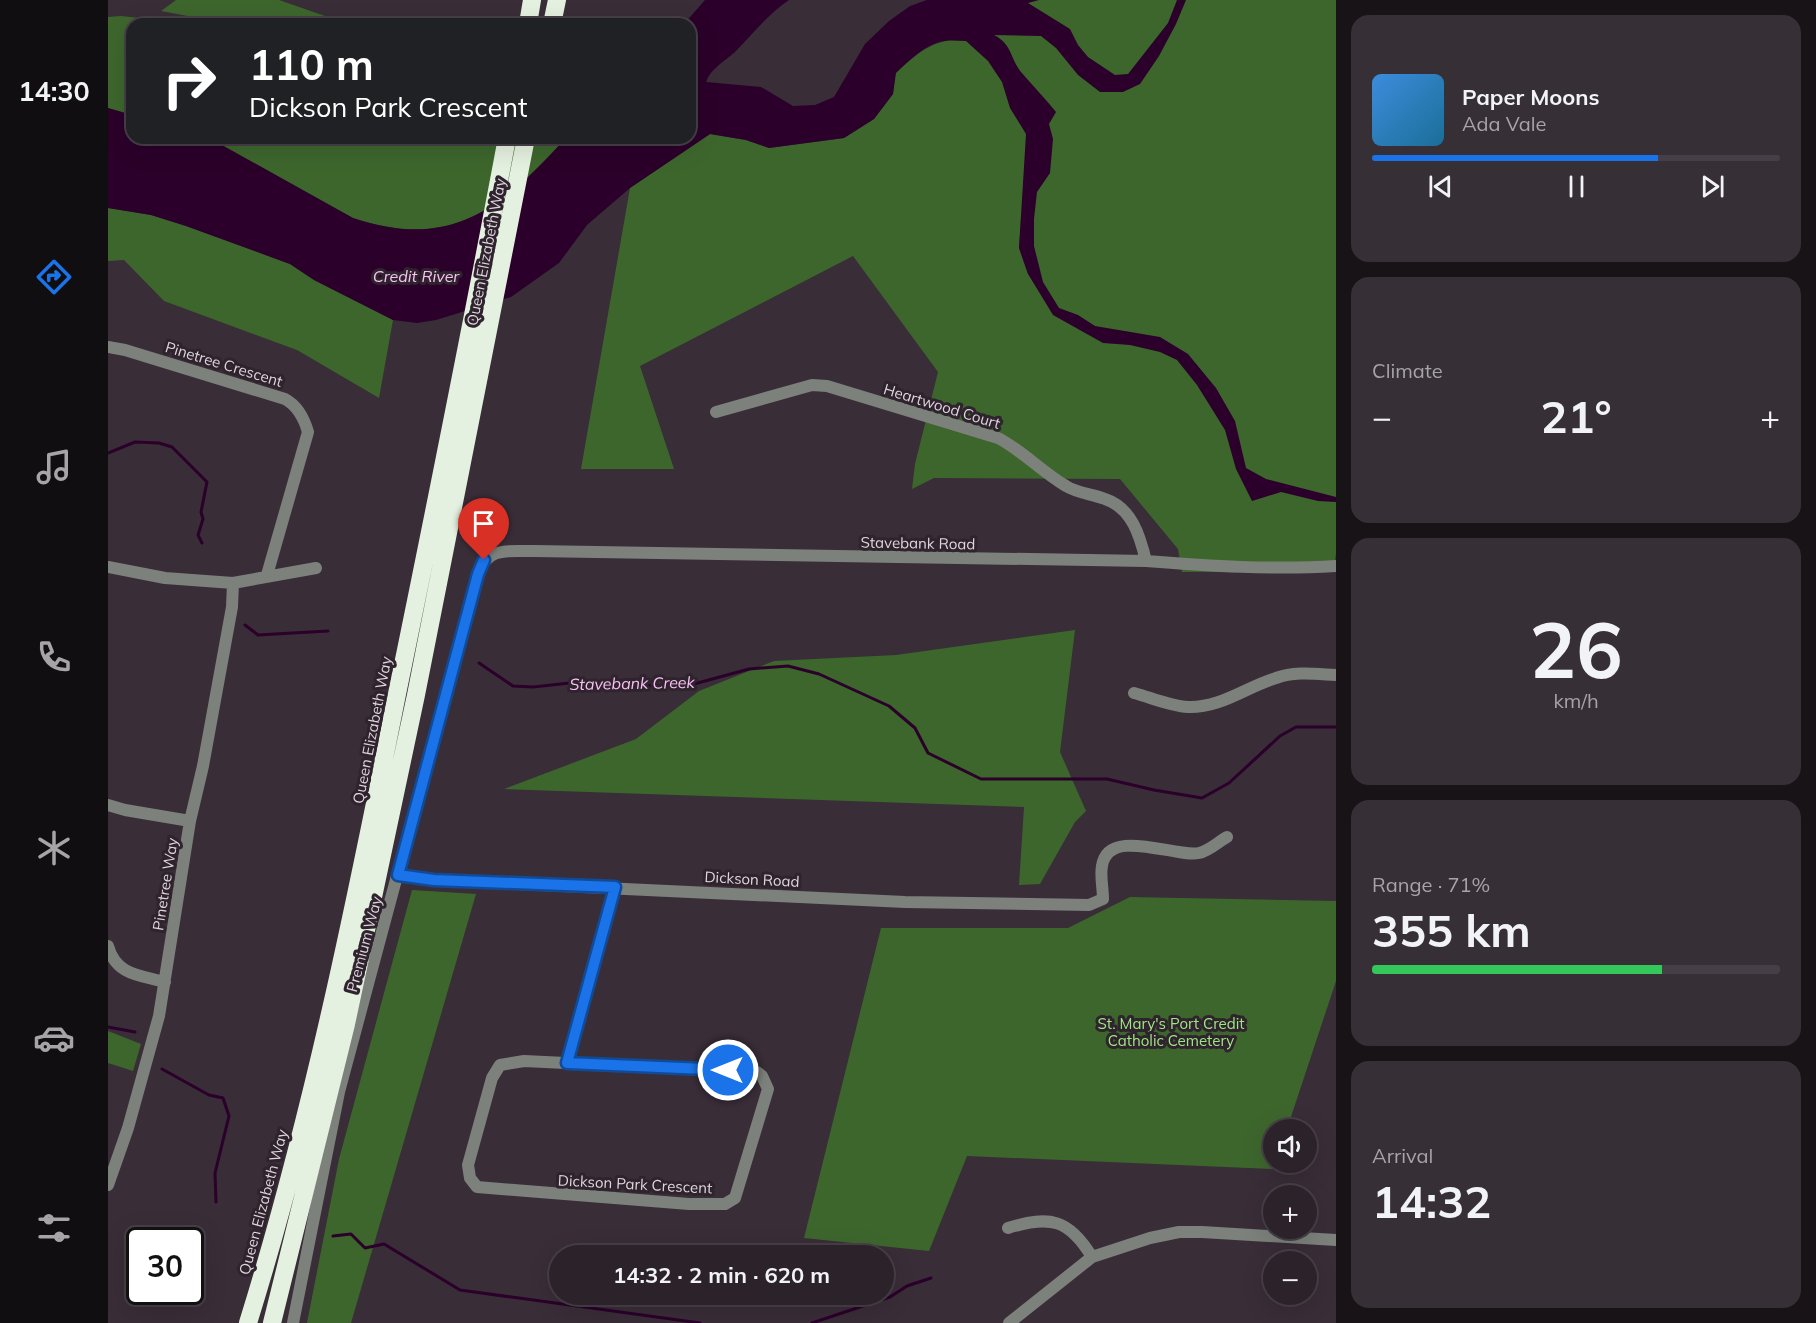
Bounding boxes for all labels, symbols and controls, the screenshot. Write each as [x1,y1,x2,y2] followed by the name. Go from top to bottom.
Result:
[249,38,374,91] text: 110 m
[150,42,228,120] icon: right
[18,74,90,108] text: 14:30
[1462,83,1600,111] text: Paper Moons
[249,90,527,124] text: Dickson Park Crescent
[1462,111,1546,136] text: Ada Vale
[1424,170,1457,203] icon: previous
[1560,170,1593,203] icon: pause
[1696,170,1729,203] icon: next
[462,177,510,327] street label: Queen Elizabeth Way
[33,256,75,298] icon: directions
[373,266,460,286] water label: Credit River
[163,337,285,391] street label: Pinetree Crescent
[1372,358,1443,383] text: Climate
[881,379,1003,433] street label: Heartwood Court
[1540,388,1612,444] text: 21°
[1372,396,1392,437] text: −
[1760,396,1780,437] text: +
[33,446,75,488] icon: music
[458,498,509,560] pin
[467,507,500,540] icon: arrive
[860,533,976,553] street label: Stavebank Road
[1529,600,1623,698] text: 26
[33,636,75,678] icon: phone
[348,655,396,805] street label: Queen Elizabeth Way
[569,672,696,694] water label: Stavebank Creek
[1553,688,1599,713] text: km/h
[33,827,75,869] icon: climate
[148,836,182,932] street label: Pinetree Way
[704,867,800,891] street label: Dickson Road
[1372,872,1490,897] text: Range · 71%
[342,894,386,994] street label: Premium Way
[1372,902,1531,958] text: 355 km
[1097,1014,1245,1050] park label: St. Mary's Port Credit Catholic Cemetery
[33,1017,75,1059] icon: car
[696,1038,760,1102] position arrow
[1263,1119,1317,1305] map controls
[1263,1119,1317,1173] button: sound
[234,1127,292,1277] street label: Queen Elizabeth Way
[1372,1143,1433,1168] text: Arrival
[557,1170,713,1198] street label: Dickson Park Crescent
[1372,1173,1491,1229] text: 14:32
[1263,1185,1317,1239] button: +
[33,1207,75,1249] icon: filters
[126,1227,204,1305] speed limit sign: 30
[1263,1251,1317,1305] button: −
[613,1261,830,1289] text: 14:32 · 2 min · 620 m

